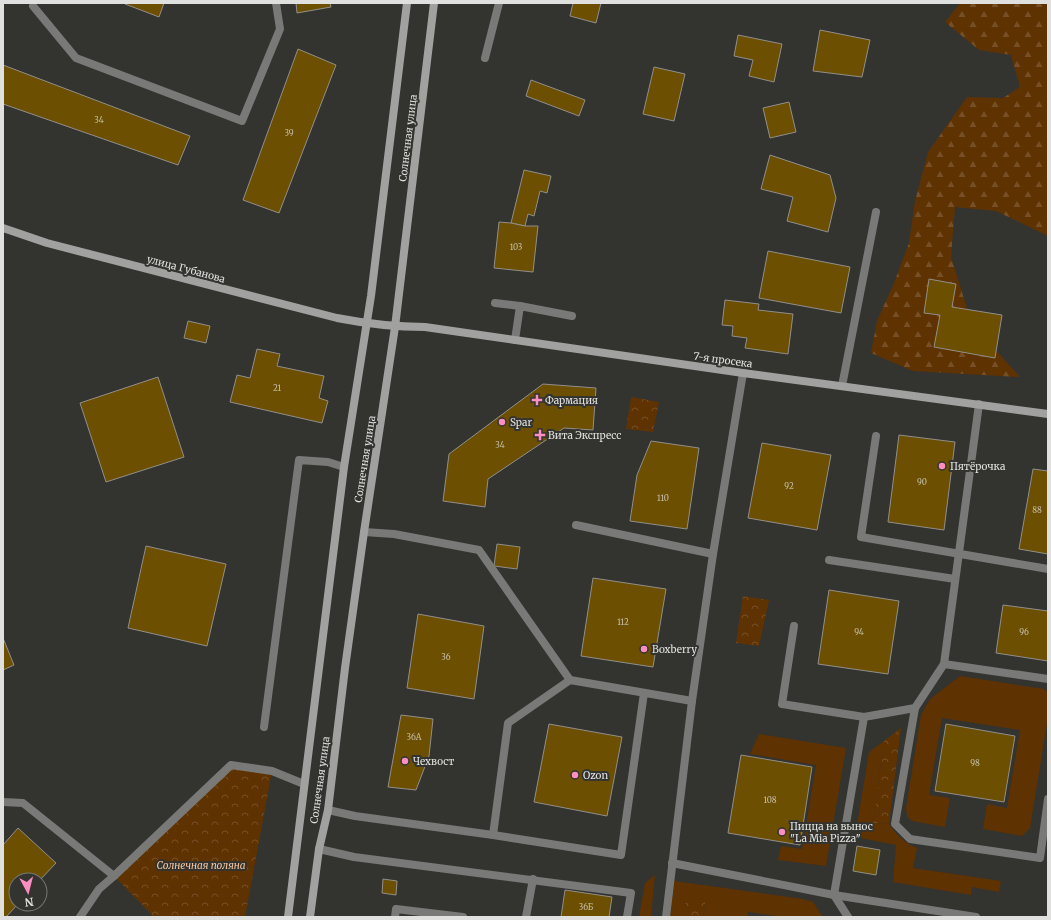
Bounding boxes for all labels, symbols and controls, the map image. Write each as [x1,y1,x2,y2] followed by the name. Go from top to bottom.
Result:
[396,93,420,182] street label: Солнечная улица
[94,115,104,125] house number: 34
[284,128,294,138] house number: 39
[510,242,523,252] house number: 103
[145,252,227,286] street label: улица Губанова
[693,349,754,371] street label: 7-я просека
[273,383,281,393] house number: 21
[545,394,598,407] place label: Фармация
[532,395,542,405] marker: Фармация
[352,414,378,503] street label: Солнечная улица
[510,416,532,429] place label: Spar
[497,417,507,427] marker: Spar
[548,429,621,442] place label: Вита Экспресс
[535,430,545,440] marker: Вита Экспресс
[495,440,505,450] house number: 34
[950,460,1006,473] place label: Пятёрочка
[937,461,947,471] marker: Пятёрочка
[917,477,927,487] house number: 90
[784,481,794,491] house number: 92
[657,493,669,503] house number: 110
[1032,505,1042,515] house number: 88
[617,617,629,627] house number: 112
[854,627,864,637] house number: 94
[1019,627,1029,637] house number: 96
[652,643,697,656] place label: Boxberry
[639,644,649,654] marker: Boxberry
[441,652,451,662] house number: 36
[407,732,422,742] house number: 36А
[307,735,333,824] street label: Солнечная улица
[413,755,454,768] place label: Чехвост
[400,756,410,766] marker: Чехвост
[970,758,980,768] house number: 98
[583,769,608,782] place label: Ozon
[570,770,580,780] marker: Ozon
[763,795,777,805] house number: 108
[790,820,873,845] place label: Пицца на вынос "La Mia Pizza"
[777,827,787,837] marker: Пицца на вынос "La Mia Pizza"
[157,859,246,872] park label: Солнечная поляна
[8,872,48,912] north arrow
[24,894,34,909] text: N
[579,902,594,912] house number: 36Б

